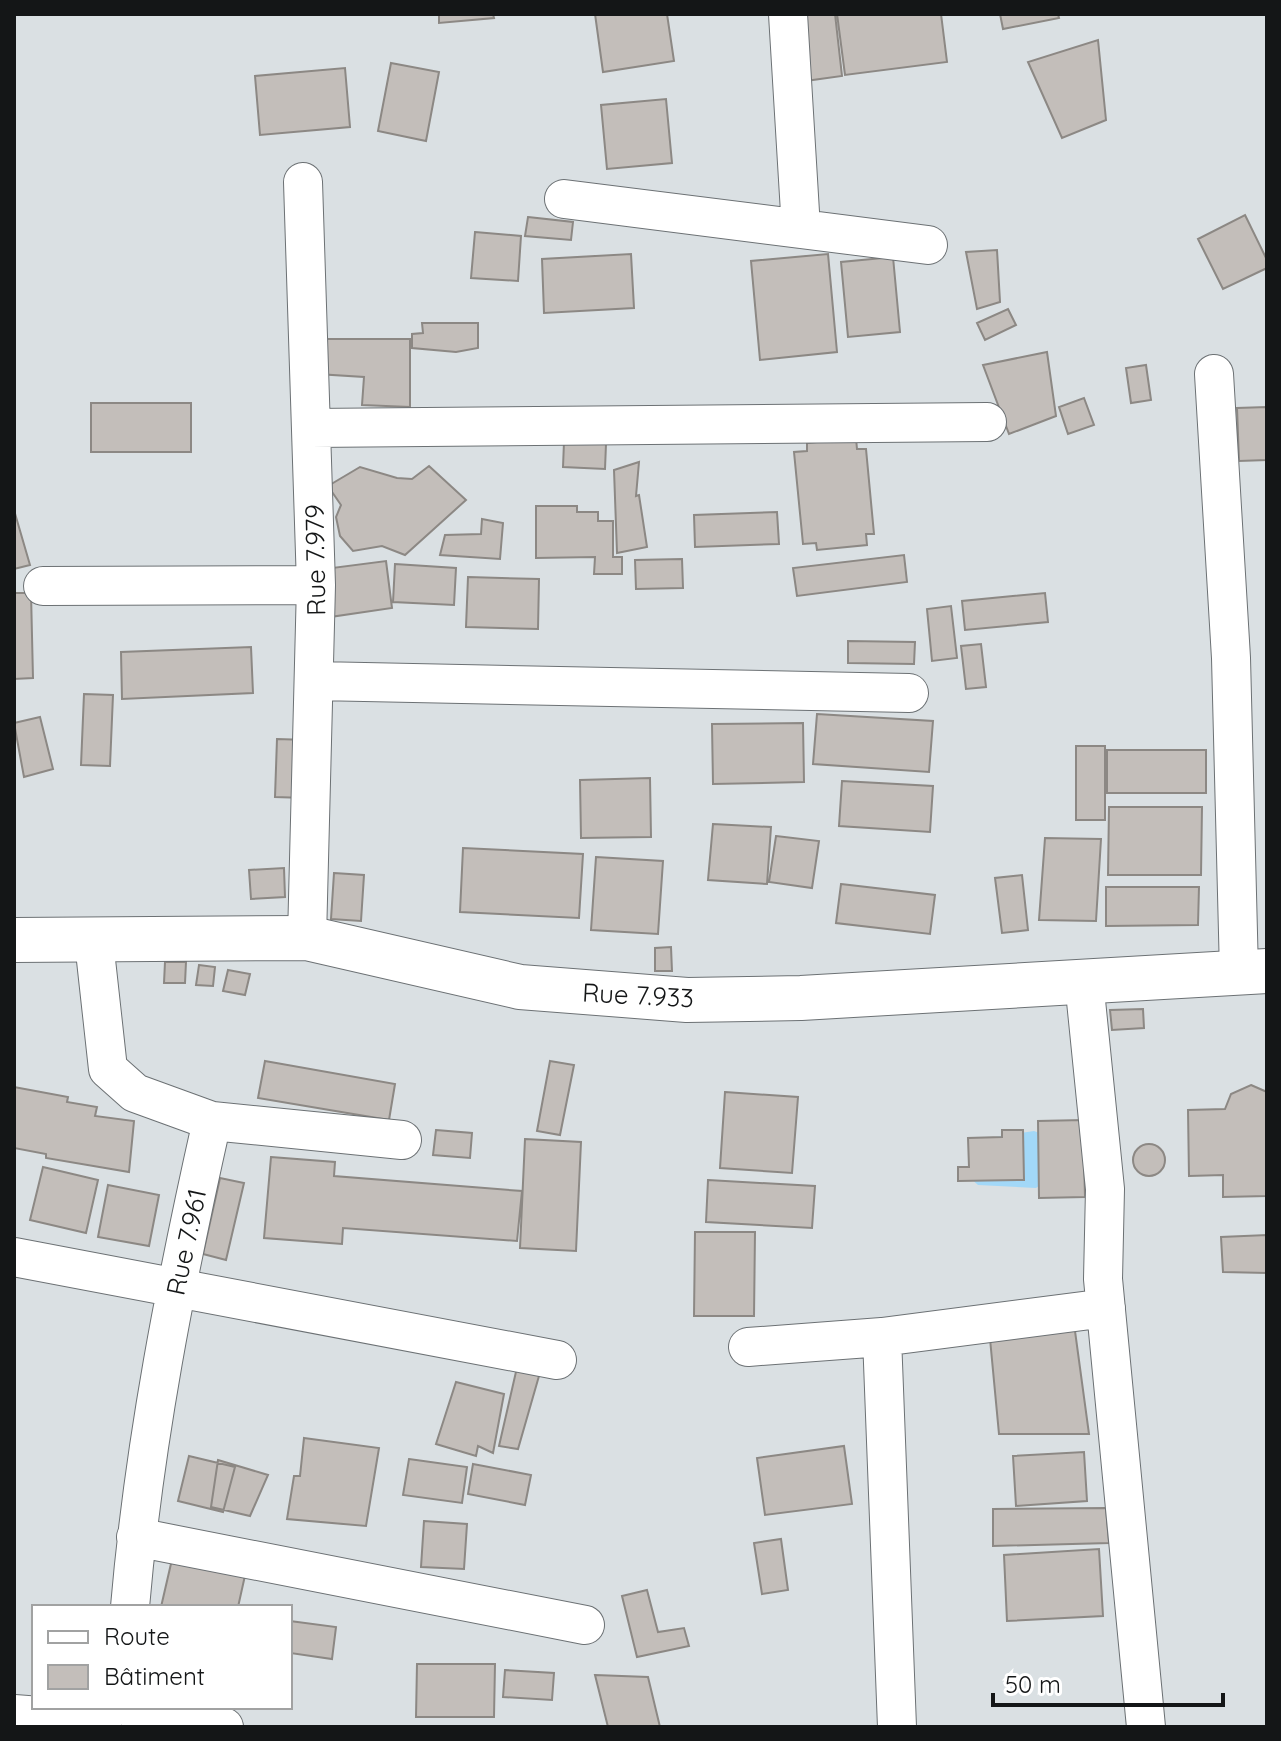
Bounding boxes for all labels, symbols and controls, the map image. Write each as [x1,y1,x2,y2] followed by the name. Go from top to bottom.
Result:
[298,504,332,616] street label: Rue 7.979
[581,976,695,1014] street label: Rue 7.933
[159,1186,213,1298] street label: Rue 7.961
[32,1605,292,1709] legend
[104,1621,170,1651] text: Route
[993,1657,1223,1707] scale bar
[104,1661,205,1691] text: Bâtiment
[1005,1669,1061,1699] text: 50 m

